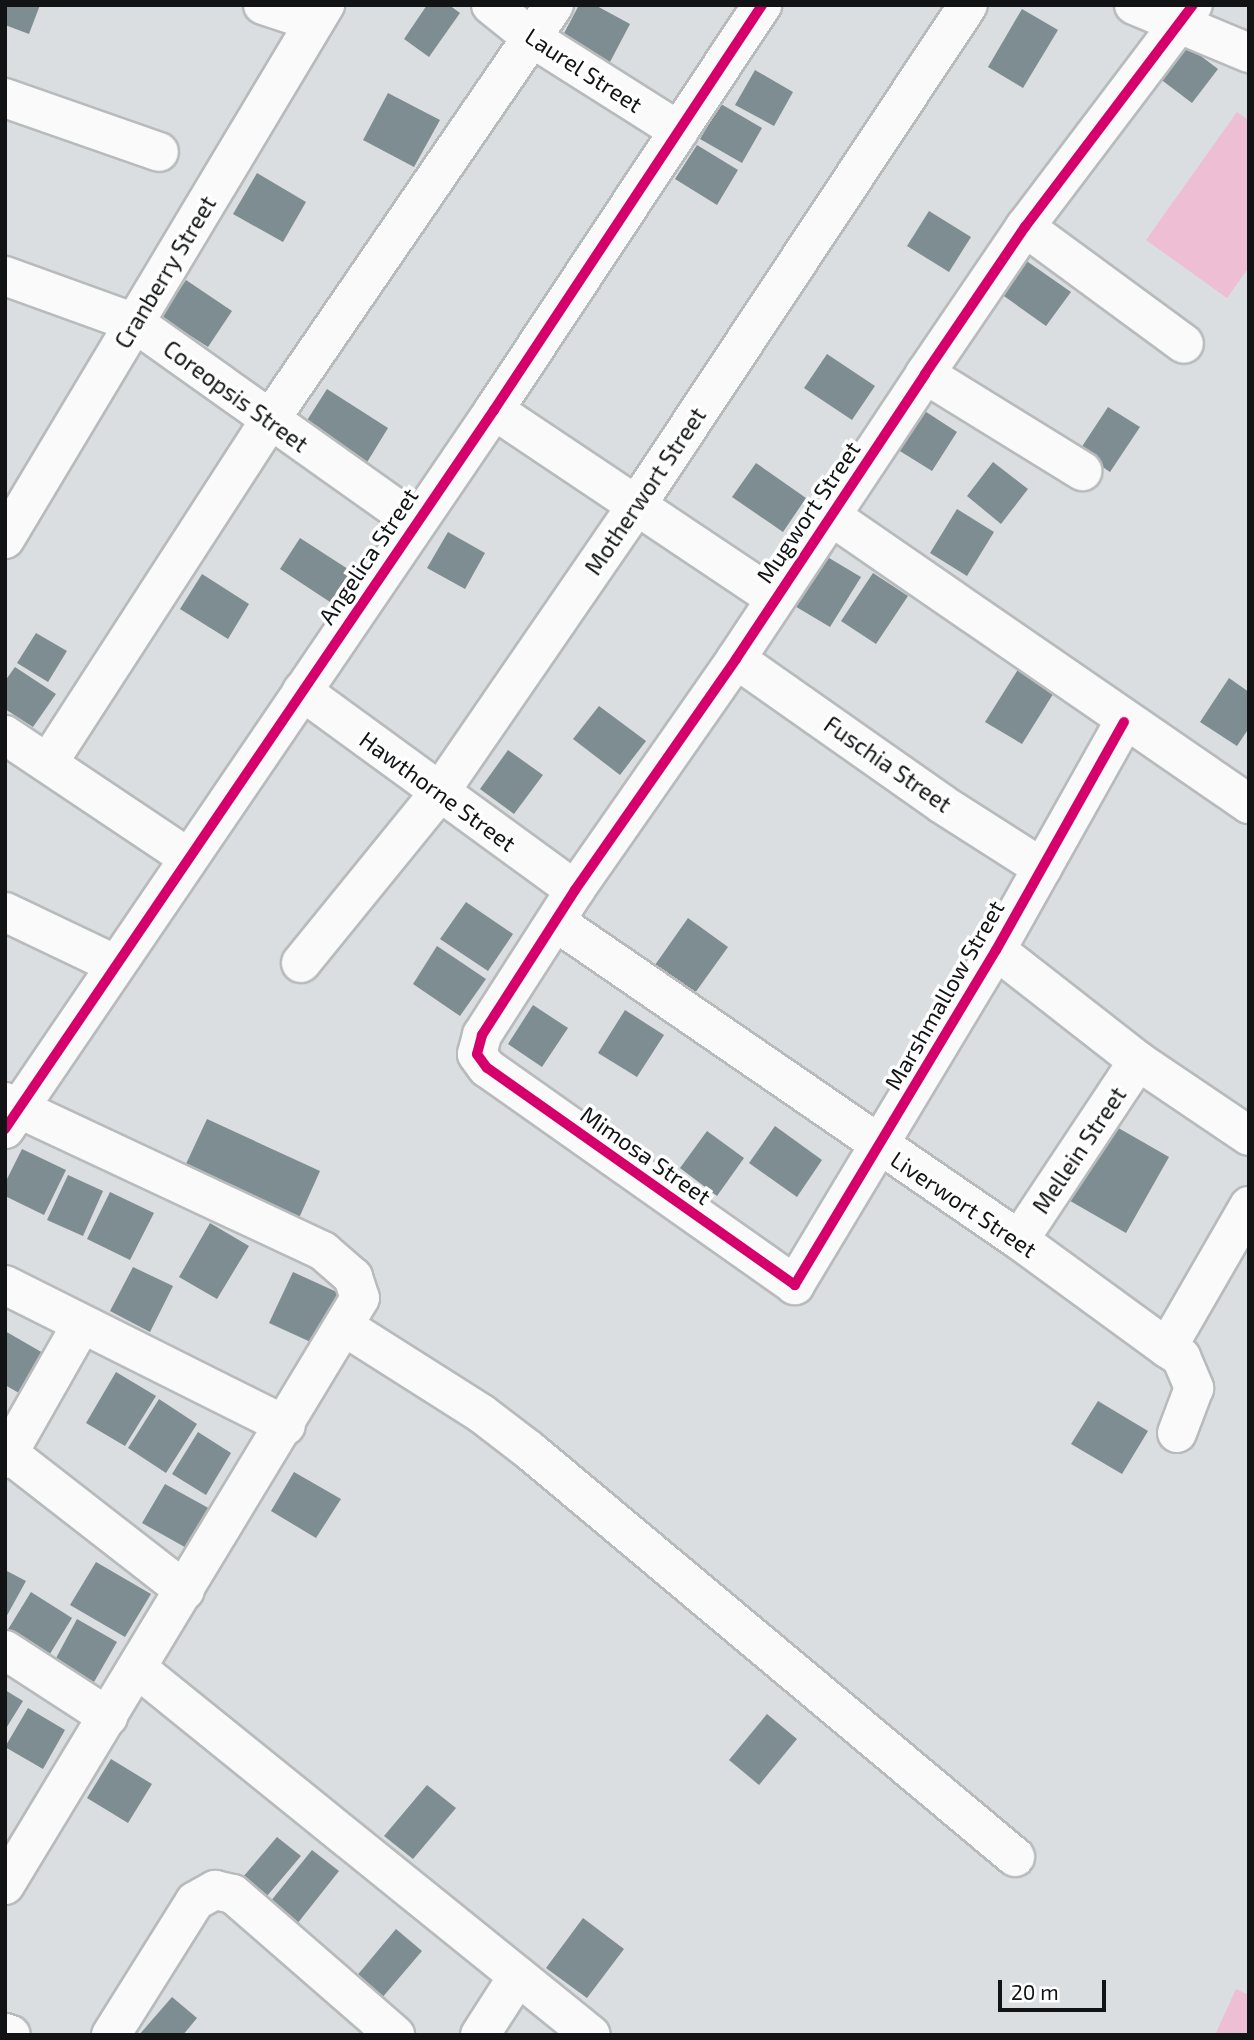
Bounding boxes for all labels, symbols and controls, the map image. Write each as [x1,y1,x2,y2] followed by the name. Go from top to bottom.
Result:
[520,22,648,118] street label: Laurel Street
[109,191,221,353] street label: Cranberry Street
[158,334,314,458] street label: Coreopsis Street
[579,402,711,580] street label: Motherwort Street
[750,436,866,588] street label: Mugwort Street
[312,483,424,629] street label: Angelica Street
[819,710,957,818] street label: Fuschia Street
[355,725,521,857] street label: Hawthorne Street
[878,895,1010,1095] street label: Marshmallow Street
[1027,1081,1131,1219] street label: Mellein Street
[576,1100,716,1210] street label: Mimosa Street
[886,1145,1042,1263] street label: Liverwort Street
[1002,1966,1110,2010] scale bar
[1011,1979,1059,2004] text: 20 m

